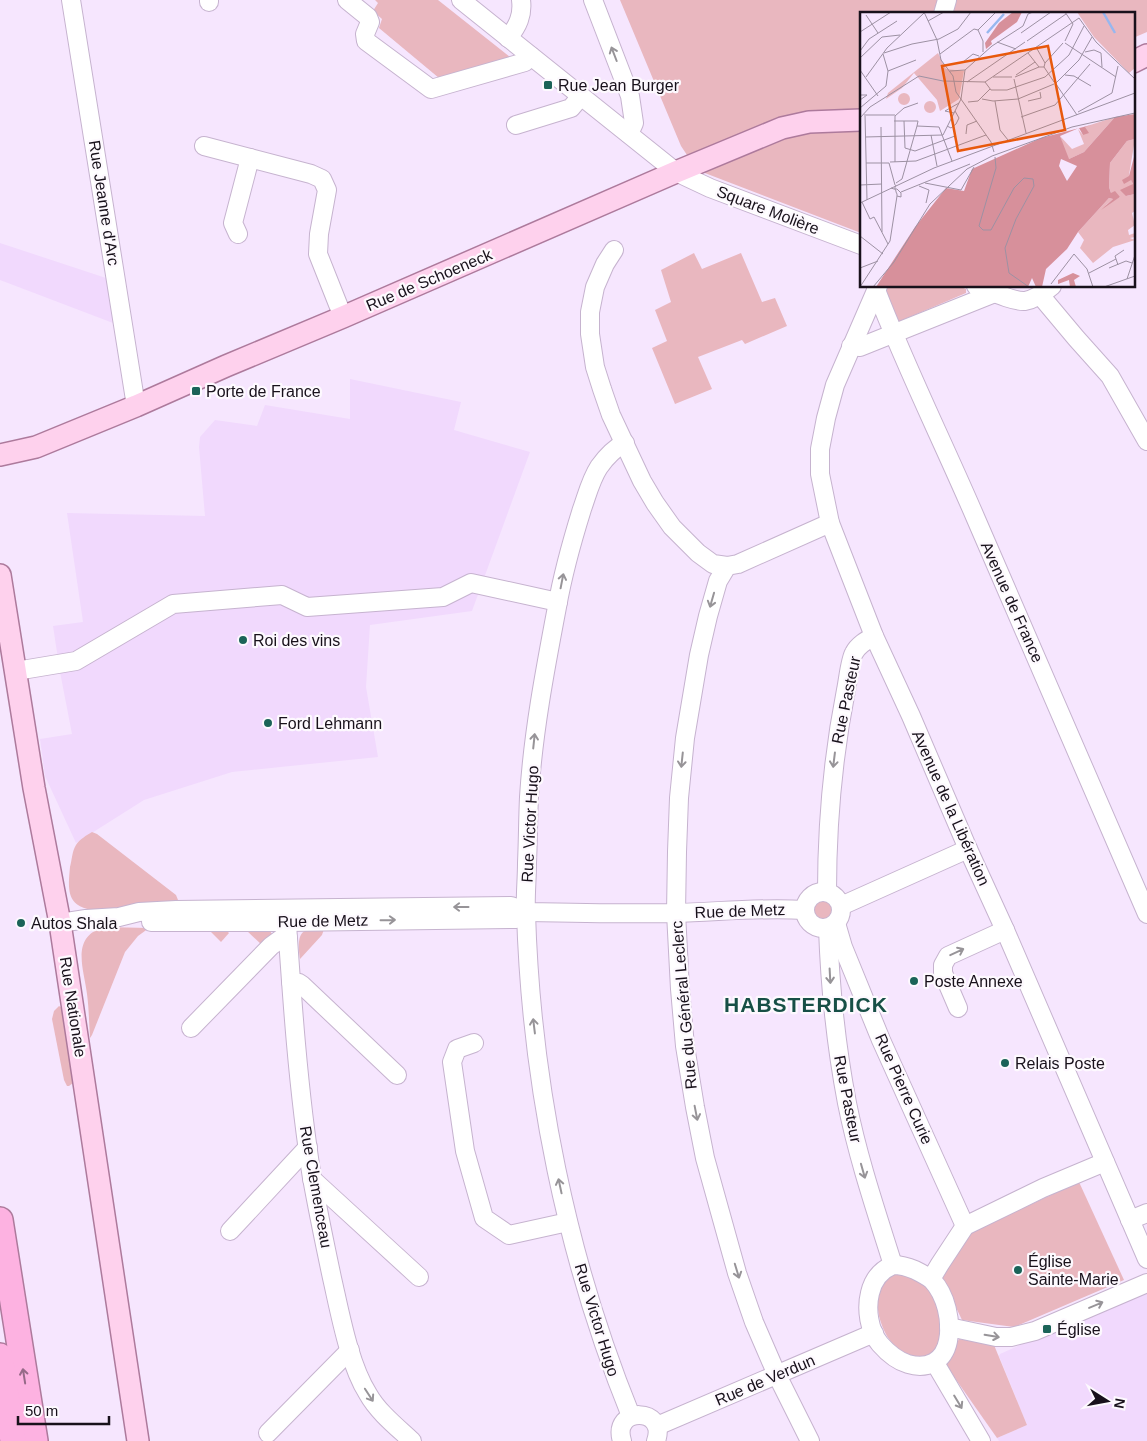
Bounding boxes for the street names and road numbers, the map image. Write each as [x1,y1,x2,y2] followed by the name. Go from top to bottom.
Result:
[86,139,122,267] street label: Rue Jeanne d'Arc
[714,183,822,237] street label: Square Molière
[363,245,495,314] street label: Rue de Schoeneck
[978,539,1046,665] street label: Avenue de France
[828,654,864,745] street label: Rue Pasteur
[909,728,993,888] street label: Avenue de la Libération
[518,765,542,883] street label: Rue Victor Hugo
[694,901,786,921] street label: Rue de Metz
[277,912,369,930] street label: Rue de Metz
[668,920,700,1090] street label: Rue du Général Leclerc
[57,956,89,1059] street label: Rue Nationale
[872,1031,936,1147] street label: Rue Pierre Curie
[831,1054,865,1145] street label: Rue Pasteur
[297,1125,335,1249] street label: Rue Clemenceau
[572,1262,622,1379] street label: Rue Victor Hugo
[713,1351,817,1409] street label: Rue de Verdun

